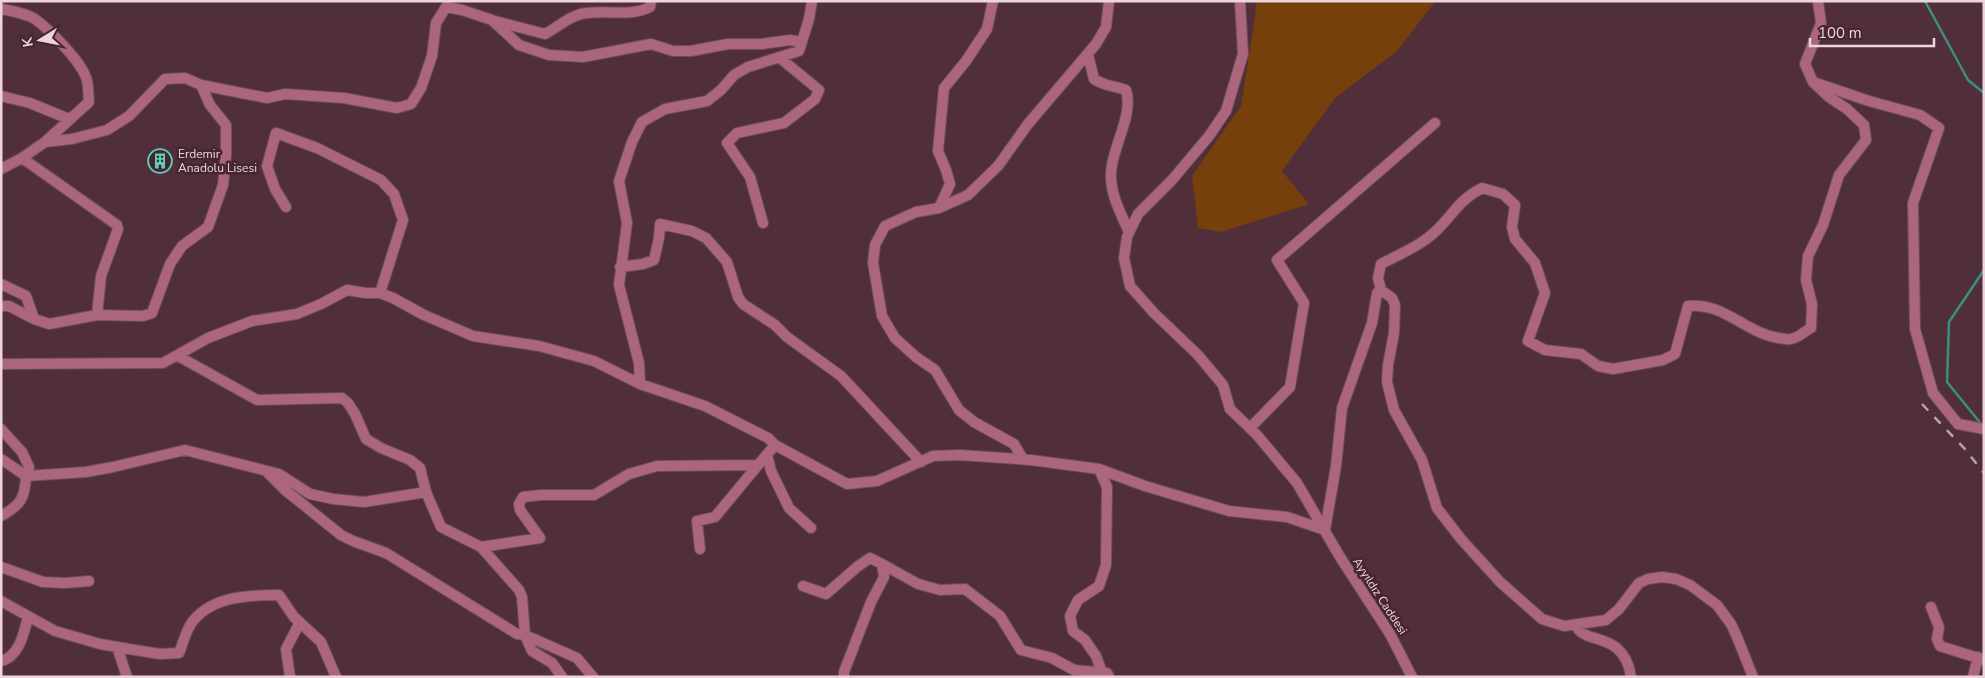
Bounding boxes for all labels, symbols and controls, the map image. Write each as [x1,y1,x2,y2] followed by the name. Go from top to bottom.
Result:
[15,15,65,65] north arrow
[1810,15,1934,47] scale bar
[1818,23,1862,43] text: 100 m
[17,35,38,48] text: K
[178,146,257,176] place label: Erdemir Anadolu Lisesi
[147,148,173,174] building icon: Erdemir Anadolu Lisesi
[1349,554,1411,638] street label: Ayyıldız Caddesi

